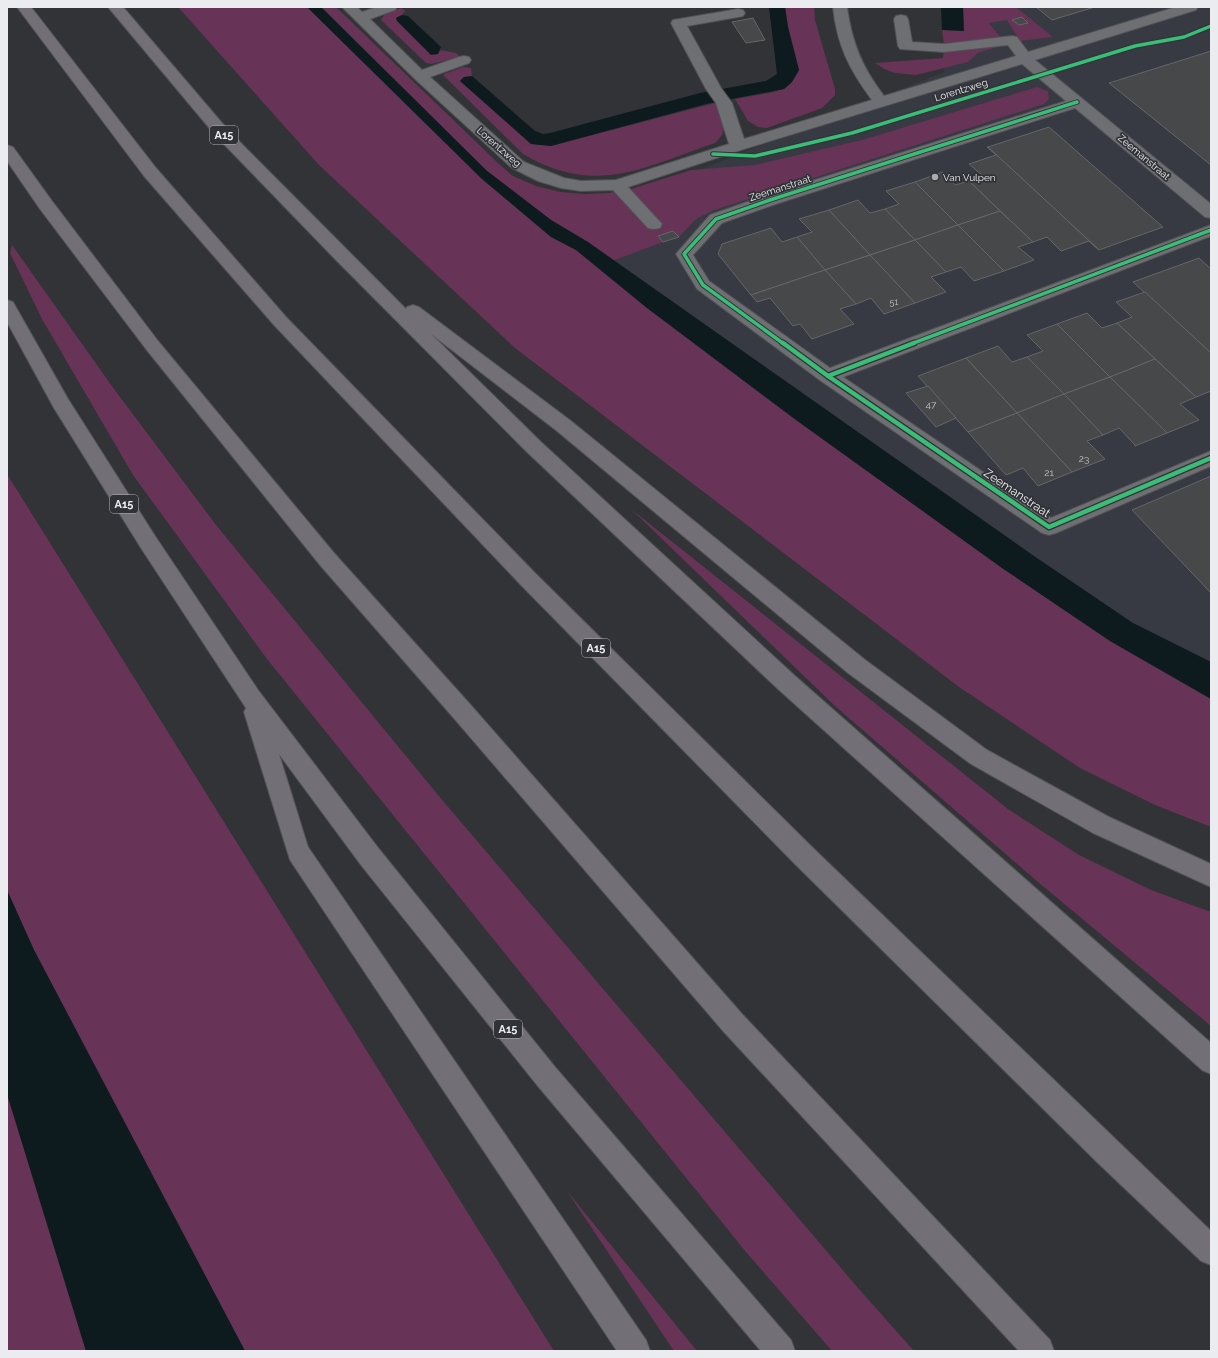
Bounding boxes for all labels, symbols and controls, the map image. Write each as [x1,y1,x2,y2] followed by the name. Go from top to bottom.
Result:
[933,77,989,103] street label: Lorentzweg
[475,125,523,169] street label: Lorentzweg
[210,126,238,144] road number: A15
[1116,132,1173,182] street label: Zeemanstraat
[930,172,940,182] marker: Van Vulpen
[943,172,996,183] place label: Van Vulpen
[748,173,813,203] street label: Zeemanstraat
[890,297,899,307] house number: 51
[926,399,937,410] house number: 47
[1079,453,1089,464] house number: 23
[981,466,1053,520] street label: Zeemanstraat
[1044,467,1054,478] house number: 21
[110,495,138,513] road number: A15
[582,639,610,657] road number: A15
[494,1020,522,1038] road number: A15

